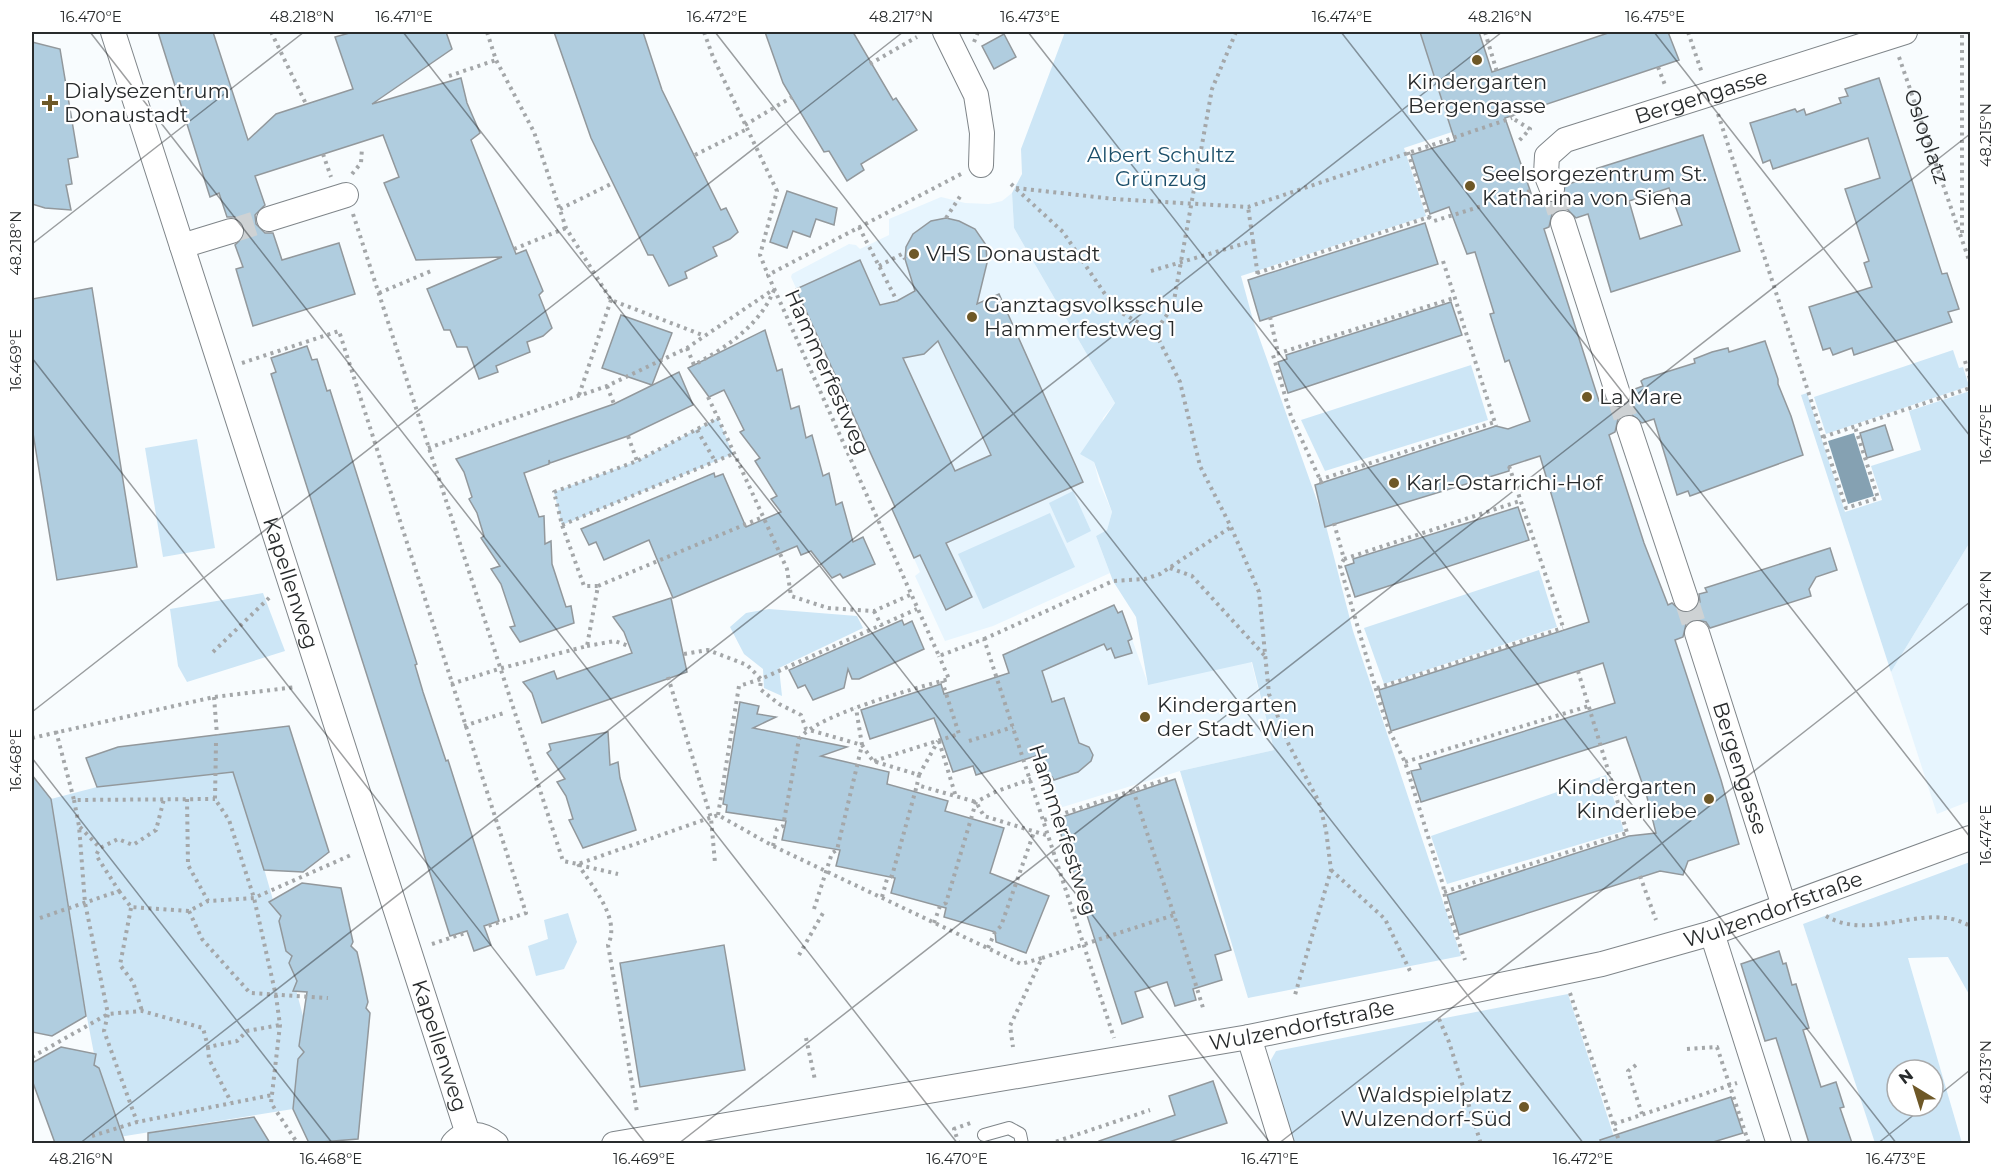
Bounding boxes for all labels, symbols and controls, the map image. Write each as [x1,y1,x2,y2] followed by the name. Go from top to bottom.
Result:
[60,7,122,26] text: 16.470°E
[269,7,335,26] text: 48.218°N
[375,7,433,26] text: 16.471°E
[687,7,747,26] text: 16.472°E
[869,7,933,26] text: 48.217°N
[1000,7,1060,26] text: 16.473°E
[1312,7,1372,26] text: 16.474°E
[1468,7,1532,26] text: 48.216°N
[1625,7,1685,26] text: 16.475°E
[1470,53,1484,67] marker: Kindergarten Bergengasse
[1631,64,1770,129] street label: Bergengasse
[1407,69,1547,118] place label: Kindergarten Bergengasse
[64,78,230,127] place label: Dialysezentrum Donaustadt
[1899,86,1955,187] street label: Osloplatz
[41,94,59,112] marker: Dialysezentrum Donaustadt
[1976,103,1995,167] text: 48.215°N
[1087,142,1235,191] park label: Albert Schultz Grünzug
[1482,161,1707,210] place label: Seelsorgezentrum St. Katharina von Siena
[1463,179,1477,193] marker: Seelsorgezentrum St. Katharina von Siena
[6,210,25,276] text: 48.218°N
[926,241,1100,266] place label: VHS Donaustadt
[907,247,921,261] marker: VHS Donaustadt
[780,285,875,458] street label: Hammerfestweg
[984,292,1203,341] place label: Ganztagsvolksschule Hammerfestweg 1
[965,310,979,324] marker: Ganztagsvolksschule Hammerfestweg 1
[6,329,25,391] text: 16.469°E
[1599,384,1683,409] place label: La Mare
[1580,390,1594,404] marker: La Mare
[1976,404,1995,464] text: 16.475°E
[1406,470,1603,495] place label: Karl-Ostarrichi-Hof
[1387,476,1401,490] marker: Karl-Ostarrichi-Hof
[258,514,324,652] street label: Kapellenweg
[1976,571,1995,636] text: 48.214°N
[1157,692,1315,741] place label: Kindergarten der Stadt Wien
[1708,699,1773,838] street label: Bergengasse
[1138,710,1152,724] marker: Kindergarten der Stadt Wien
[6,729,25,791] text: 16.468°E
[1024,741,1103,919] street label: Hammerfestweg
[1557,774,1697,823] place label: Kindergarten Kinderliebe
[1702,792,1716,806] marker: Kindergarten Kinderliebe
[1976,805,1995,865] text: 16.474°E
[1681,866,1866,952] street label: Wulzendorfstraße
[407,976,473,1115] street label: Kapellenweg
[1207,994,1397,1056] street label: Wulzendorfstraße
[1976,1040,1995,1104] text: 48.213°N
[1885,1058,1945,1118] north arrow
[1895,1065,1917,1088] text: N
[1340,1082,1512,1131] place label: Waldspielplatz Wulzendorf-Süd
[1517,1100,1531,1114] marker: Waldspielplatz Wulzendorf-Süd
[49,1149,113,1168] text: 48.216°N
[300,1149,362,1168] text: 16.468°E
[613,1149,675,1168] text: 16.469°E
[926,1149,988,1168] text: 16.470°E
[1241,1149,1299,1168] text: 16.471°E
[1553,1149,1613,1168] text: 16.472°E
[1866,1149,1926,1168] text: 16.473°E

